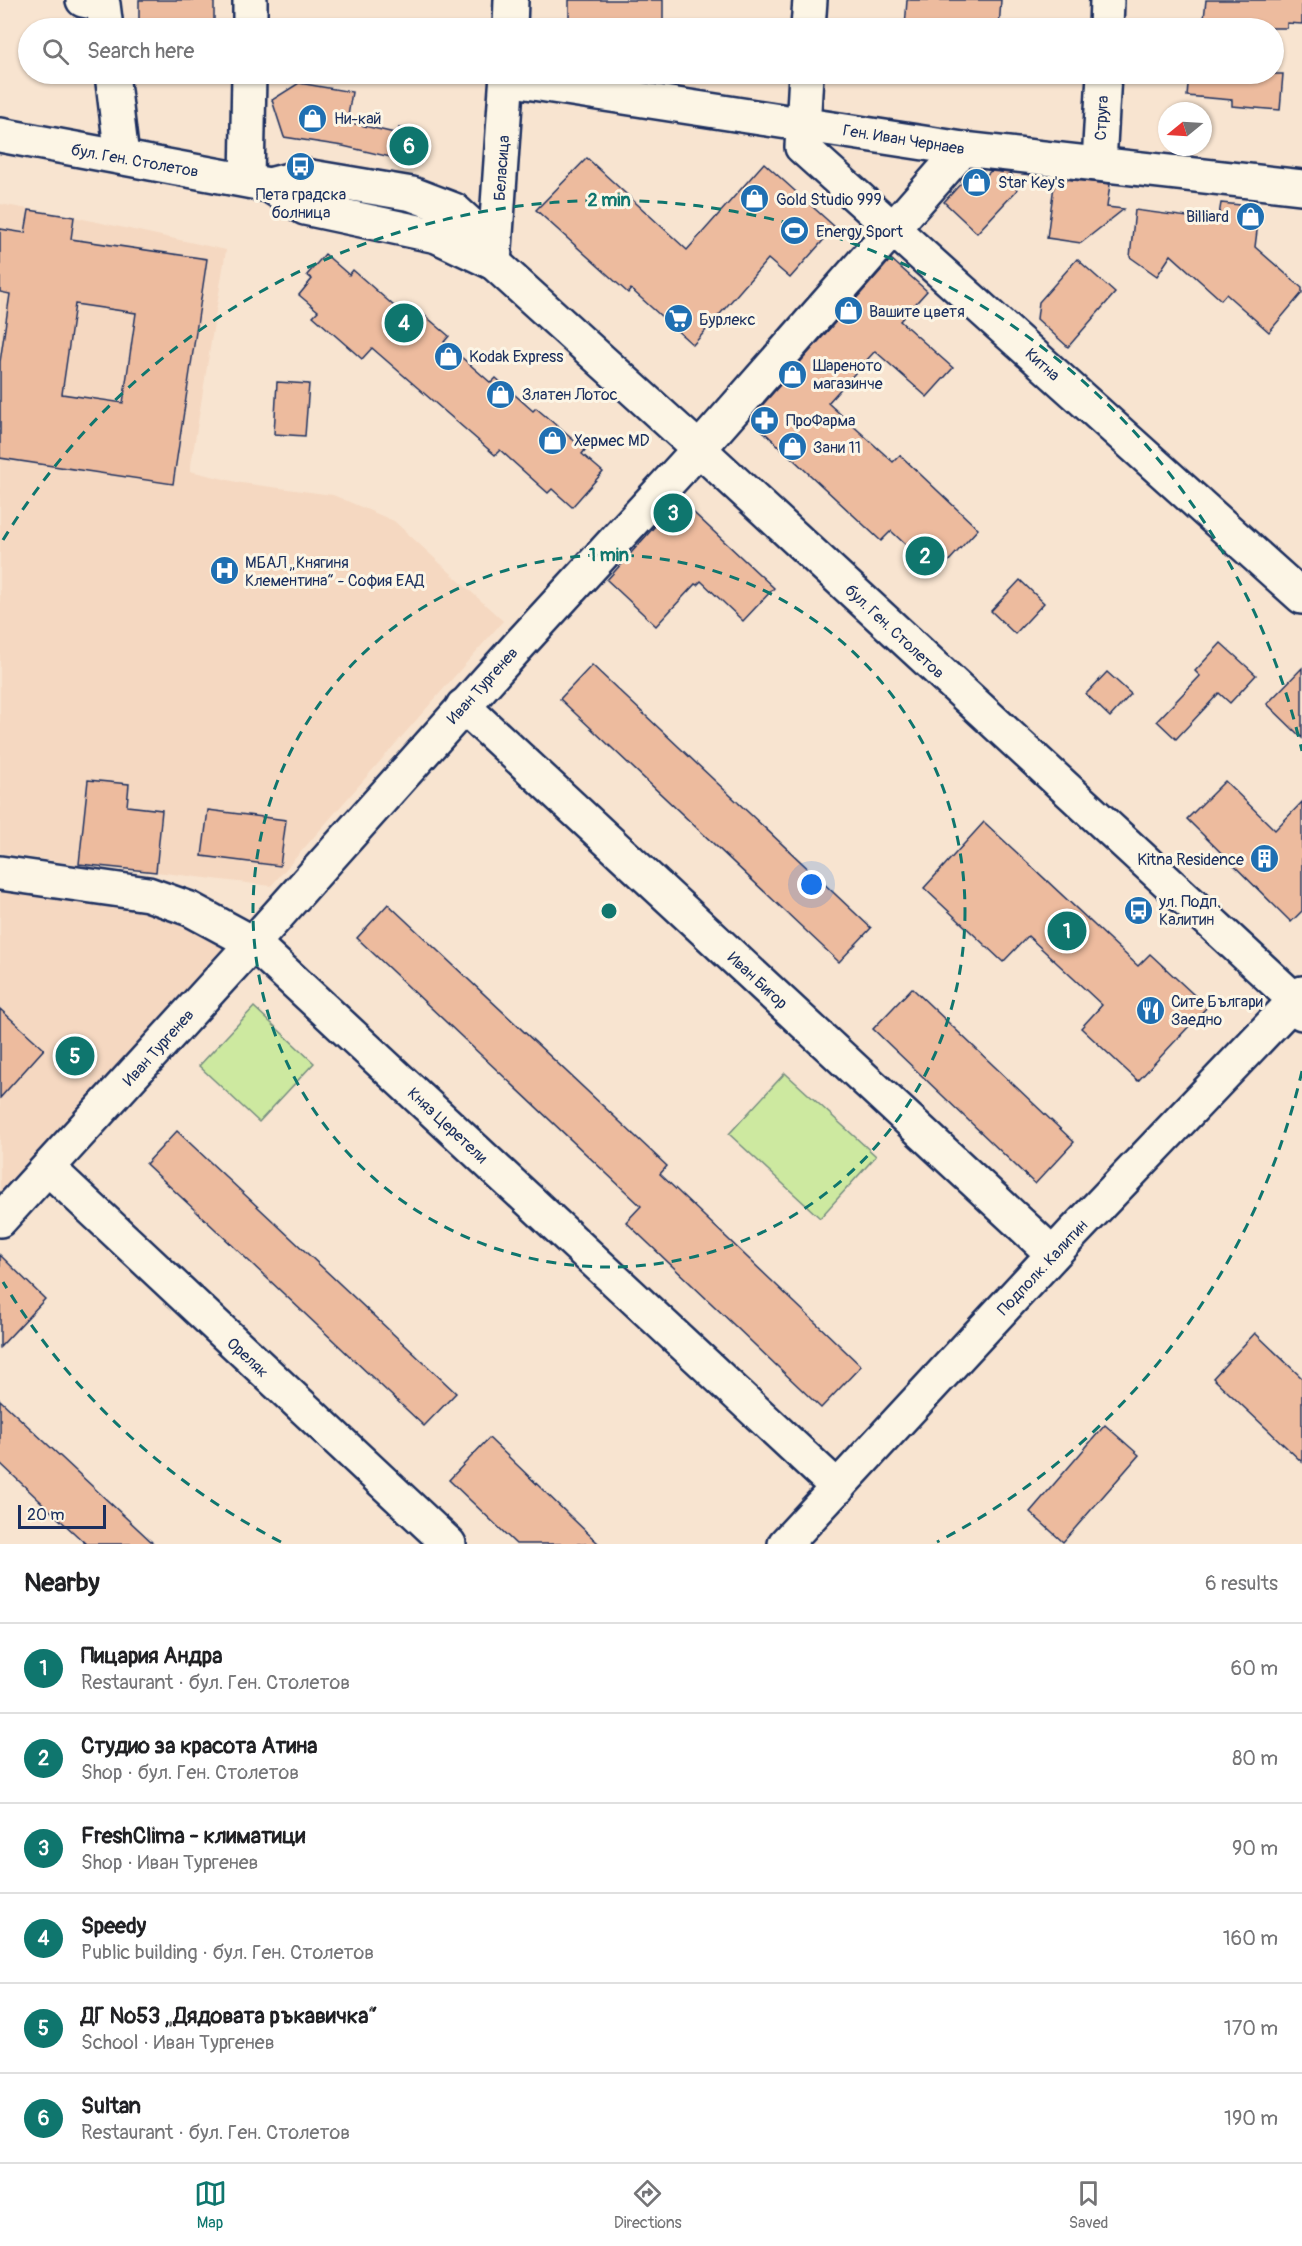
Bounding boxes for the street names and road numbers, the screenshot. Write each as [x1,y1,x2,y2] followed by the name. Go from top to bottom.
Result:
[1091,95,1113,141] street label: Струга
[841,120,966,159] street label: Ген. Иван Чернаев
[490,134,514,202] street label: Беласица
[69,140,200,182] street label: бул. Ген. Столетов
[1021,344,1064,385] street label: Китна
[840,580,948,683] street label: бул. Ген. Столетов
[443,643,523,728] street label: Иван Тургенев
[723,948,791,1014] street label: Иван Бигор
[119,1005,199,1090] street label: Иван Тургенев
[403,1084,491,1168] street label: Княз Церетели
[993,1216,1092,1320] street label: Подполк. Калитин
[222,1333,272,1382] street label: Ореляк

